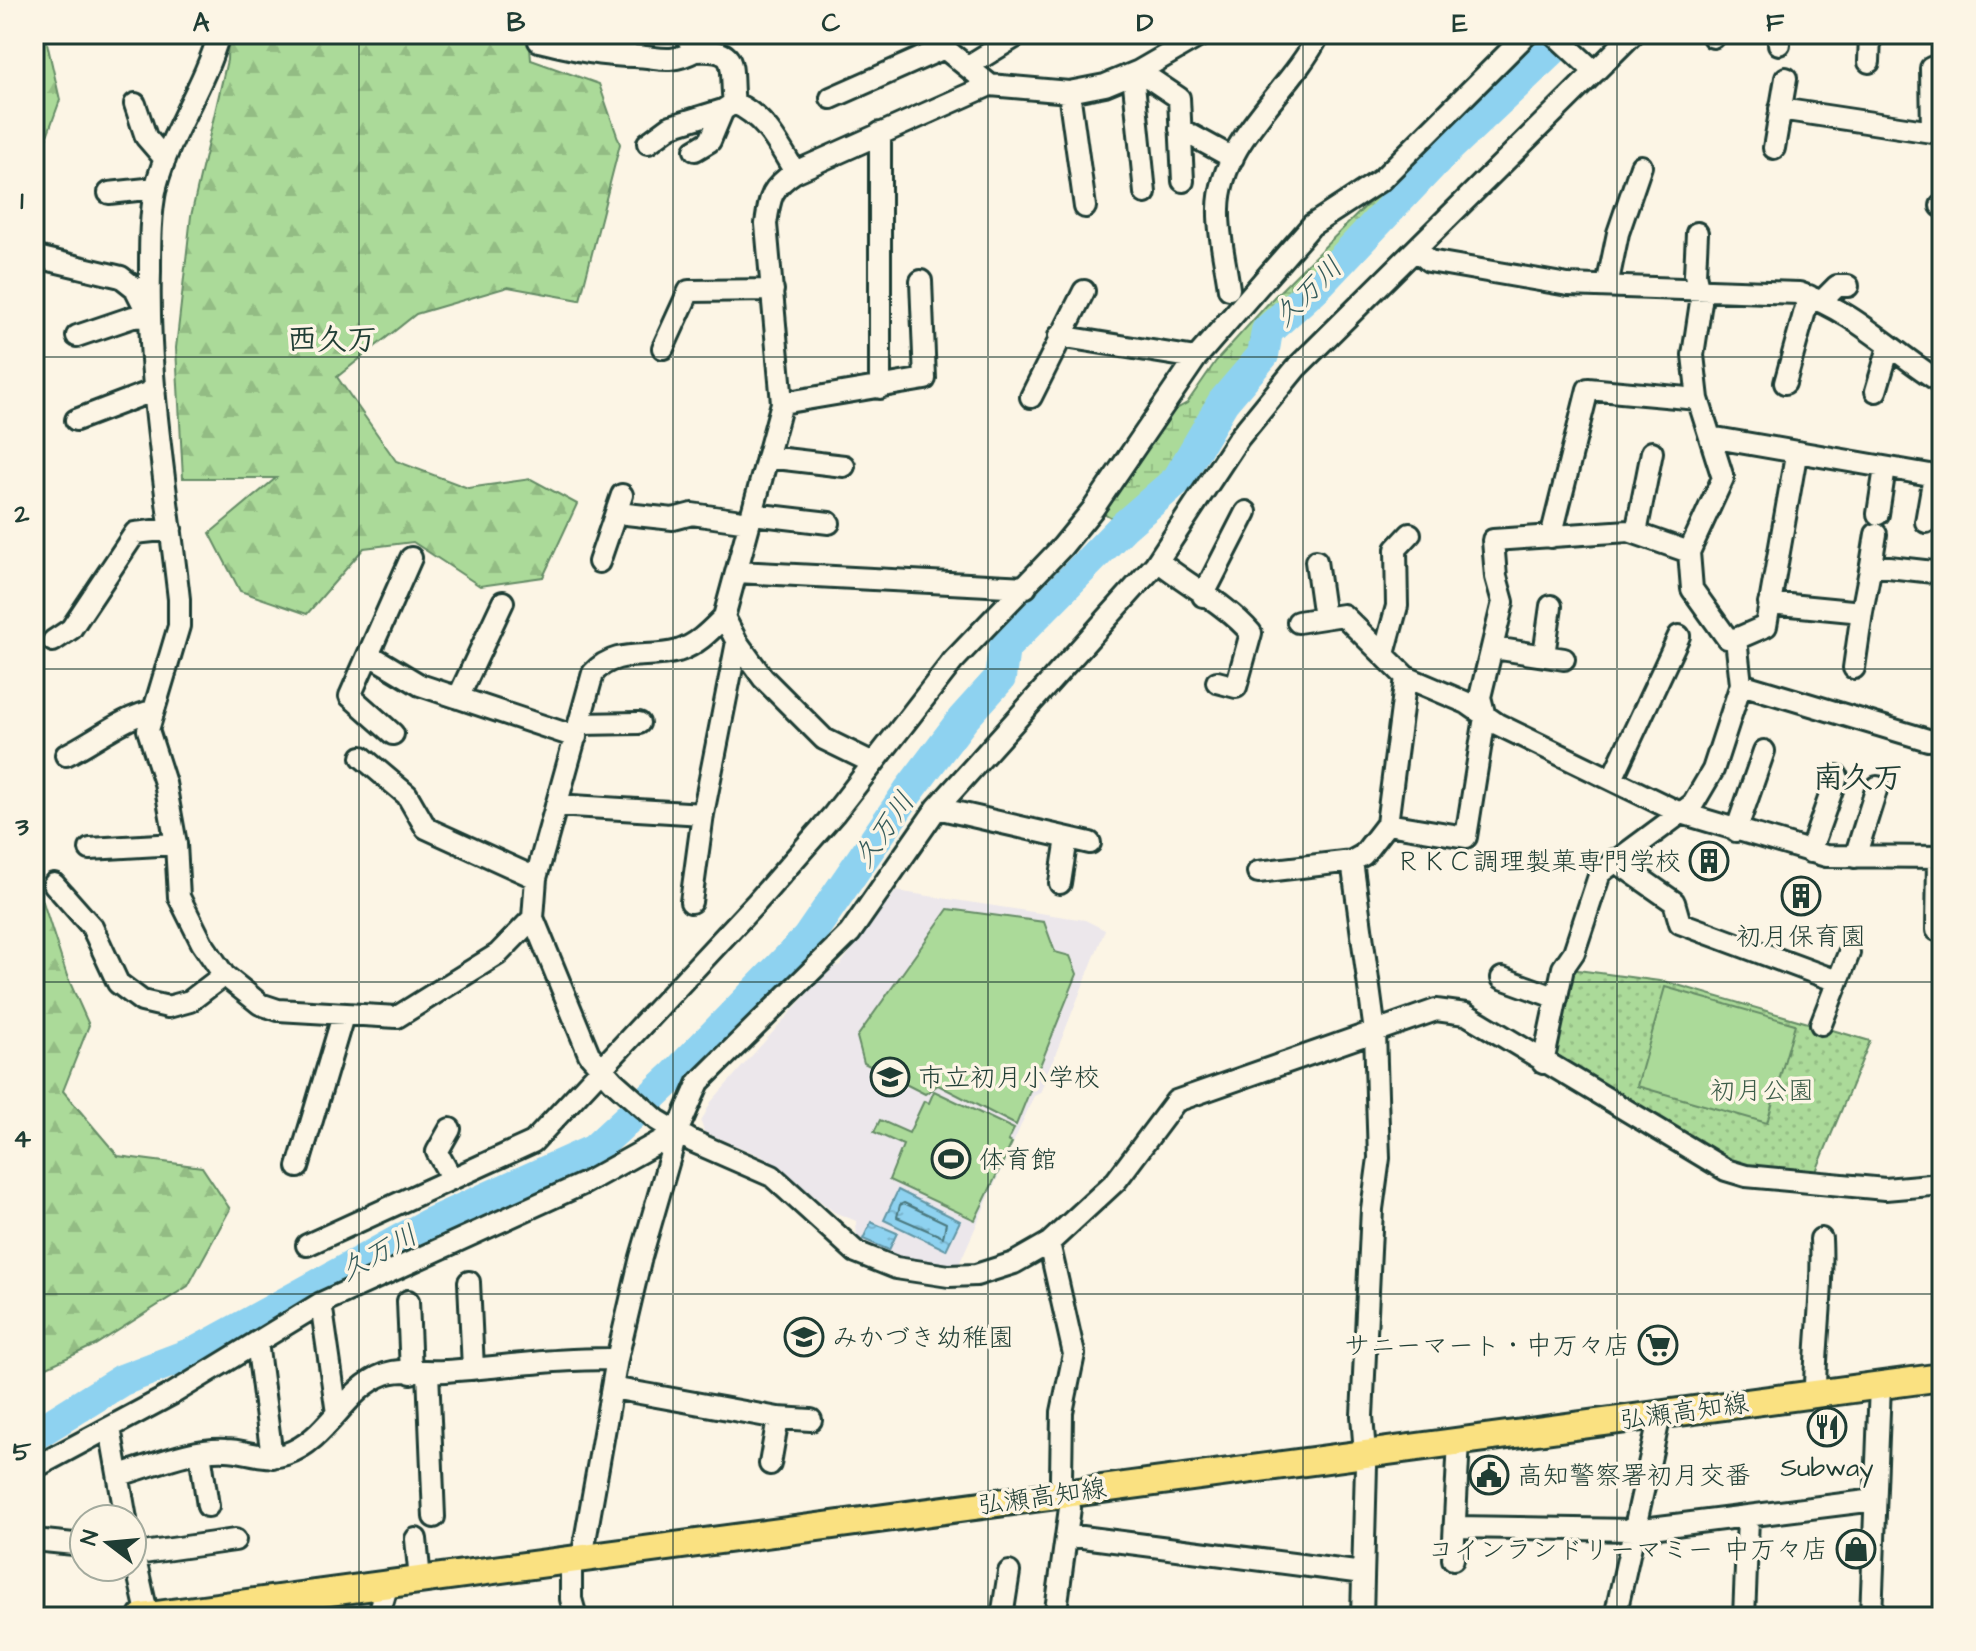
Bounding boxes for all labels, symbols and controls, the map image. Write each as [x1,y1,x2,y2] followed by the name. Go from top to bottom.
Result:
[193,5,210,41] text: A
[507,5,526,41] text: B
[822,5,841,41] text: C
[1137,5,1154,41] text: D
[1452,5,1468,41] text: E
[1766,5,1785,41] text: F
[20,183,24,219] text: 1
[1265,249,1352,336] water label: 久万川
[287,319,377,361] district label: 西久万
[14,496,30,532] text: 2
[1813,757,1903,799] district label: 南久万
[844,784,924,875] water label: 久万川
[14,809,29,845] text: 3
[1688,840,1730,882] building icon: ＲＫＣ調理製菓専門学校
[1395,844,1681,880] place label: ＲＫＣ調理製菓専門学校
[1780,875,1822,917] building icon: 初月保育園
[1736,919,1866,955] place label: 初月保育園
[869,1056,911,1098] school or university icon: 市立初月小学校
[918,1060,1100,1096] place label: 市立初月小学校
[1710,1073,1814,1109] park label: 初月公園
[13,1121,31,1157] text: 4
[930,1138,972,1180] sports icon: 体育館
[979,1142,1057,1178] place label: 体育館
[333,1216,425,1291] water label: 久万川
[783,1316,825,1358] school or university icon: みかづき幼稚園
[832,1320,1014,1356] place label: みかづき幼稚園
[1637,1324,1679,1366] supermarket icon: サニーマート・中万々店
[1344,1328,1630,1364] place label: サニーマート・中万々店
[1617,1385,1751,1439] street label: 弘瀬高知線
[1806,1406,1848,1448] restaurant icon: Subway
[13,1434,32,1470] text: 5
[1780,1450,1874,1488] place label: Subway
[1468,1454,1510,1496] public building icon: 高知警察署初月交番
[1517,1458,1751,1494] place label: 高知警察署初月交番
[975,1470,1109,1524] street label: 弘瀬高知線
[68,1503,148,1583] north arrow
[73,1527,107,1549] text: N
[1835,1528,1877,1570] shop icon: コインランドリーマミー 中万々店
[1428,1532,1828,1568] place label: コインランドリーマミー 中万々店

